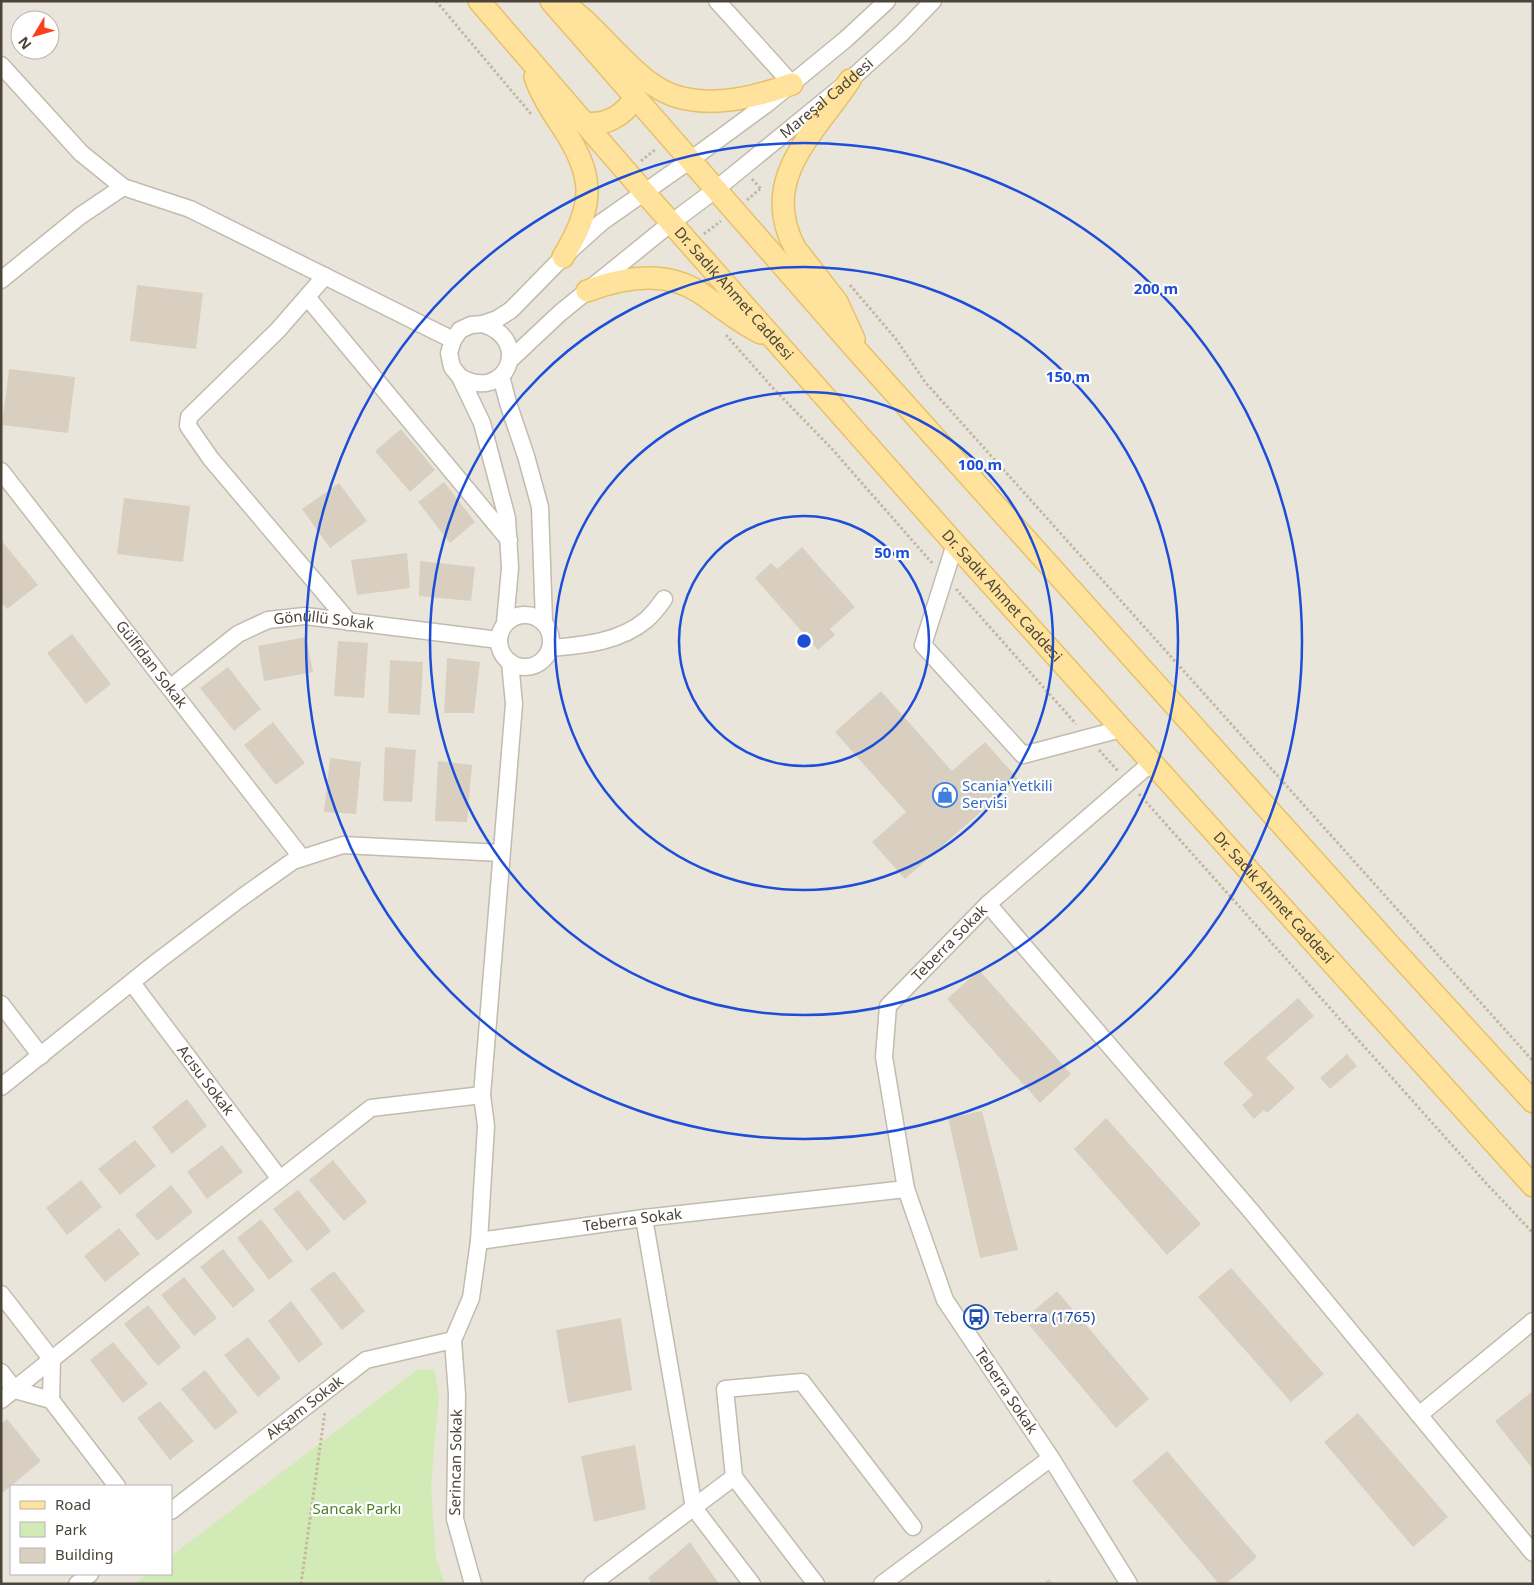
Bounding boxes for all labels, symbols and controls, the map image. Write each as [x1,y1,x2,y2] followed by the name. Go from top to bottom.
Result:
[10,10,60,60] north arrow
[13,33,35,54] text: N
[775,53,877,142] street label: Mareşal Caddesi
[670,222,799,364] street label: Dr. Sadık Ahmet Caddesi
[1134,278,1178,298] text: 200 m
[1046,366,1090,386] text: 150 m
[958,454,1002,474] text: 100 m
[938,525,1067,666] street label: Dr. Sadık Ahmet Caddesi
[874,542,910,562] text: 50 m
[272,605,375,633] street label: Gönüllü Sokak
[112,616,193,712] street label: Gülfidan Sokak
[795,632,813,650] centre of rings
[962,775,1053,812] place label: Scania Yetkili Servisi
[932,782,958,808] shop icon: Scania Yetkili Servisi
[1210,827,1339,967] street label: Dr. Sadık Ahmet Caddesi
[907,900,991,985] street label: Teberra Sokak
[173,1041,239,1119] street label: Acısu Sokak
[582,1203,683,1235] street label: Teberra Sokak
[963,1304,989,1330] bus stop icon: Teberra (1765)
[994,1306,1095,1326] place label: Teberra (1765)
[971,1344,1043,1437] street label: Teberra Sokak
[261,1370,347,1443] street label: Akşam Sokak
[444,1409,466,1516] street label: Serincan Sokak
[10,1485,172,1575] legend
[55,1494,91,1514] text: Road
[312,1498,402,1518] park label: Sancak Parkı
[55,1519,87,1539] text: Park
[55,1544,113,1564] text: Building

